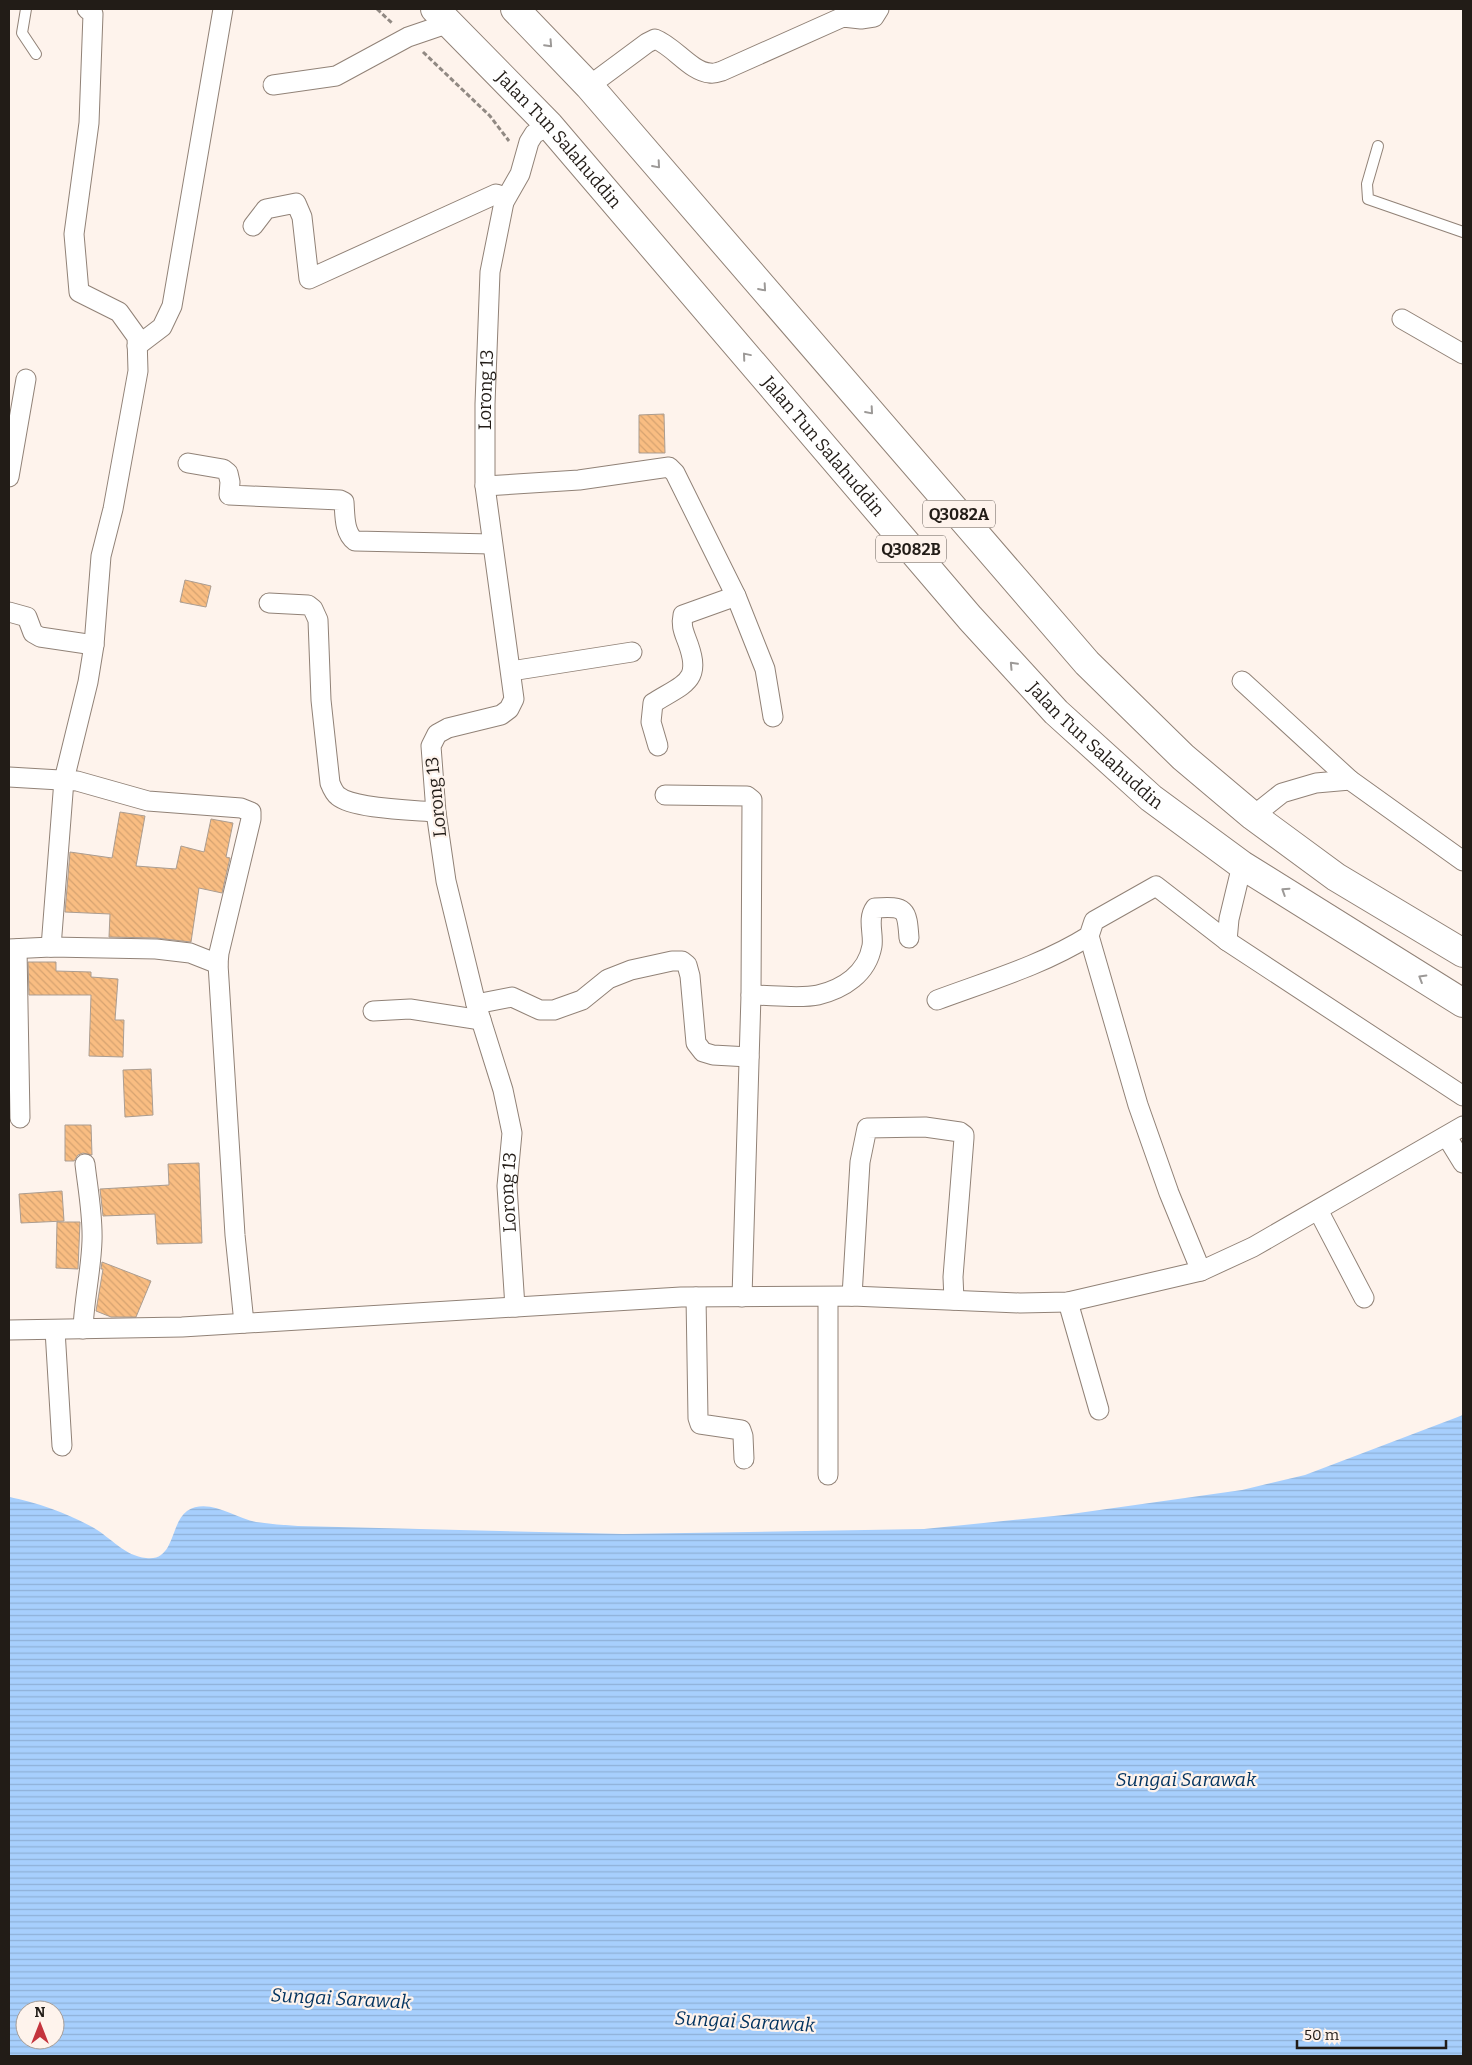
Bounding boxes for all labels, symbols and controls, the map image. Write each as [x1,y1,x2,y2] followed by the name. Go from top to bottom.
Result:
[543,38,552,47] one-way arrow
[491,66,627,213] street label: Jalan Tun Salahuddin
[652,160,661,169] one-way arrow
[758,282,766,291] one-way arrow
[474,349,498,430] street label: Lorong 13
[743,353,752,362] one-way arrow
[757,371,890,521] street label: Jalan Tun Salahuddin
[864,405,872,414] one-way arrow
[923,500,995,528] road number: Q3082A
[876,536,946,562] road number: Q3082B
[1010,661,1019,670] one-way arrow
[1022,677,1168,814] street label: Jalan Tun Salahuddin
[421,756,451,838] street label: Lorong 13
[1281,887,1290,897] one-way arrow
[1418,975,1427,984] one-way arrow
[496,1151,521,1233] street label: Lorong 13
[1116,1768,1257,1791] water label: Sungai Sarawak
[270,1983,412,2014] water label: Sungai Sarawak
[15,2000,65,2050] north arrow
[35,2004,46,2021] text: N
[674,2006,816,2037] water label: Sungai Sarawak
[1297,2018,1446,2050] scale bar
[1304,2026,1340,2044] text: 50 m

